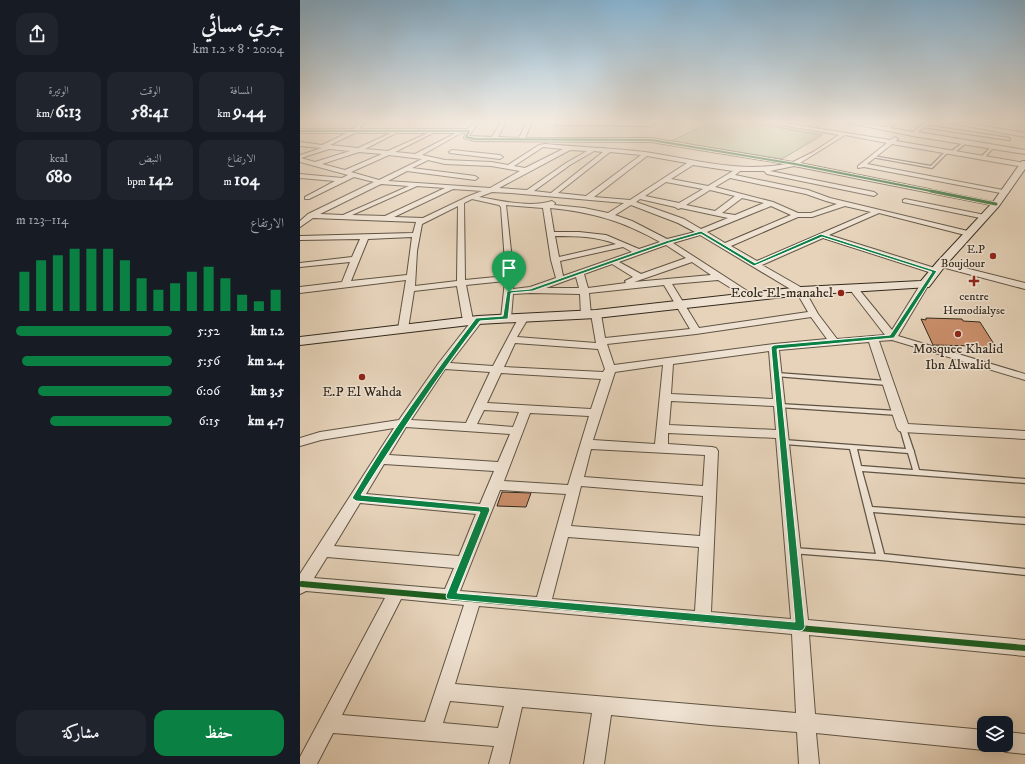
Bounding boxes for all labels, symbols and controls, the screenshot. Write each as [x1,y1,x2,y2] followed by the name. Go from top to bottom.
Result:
[201,12,284,39] text: جري مسائي
[16,13,58,55] button: share
[193,41,284,57] text: 20:04 · 8 × 1.2 km
[49,84,69,98] text: الوتيرة
[139,84,161,98] text: الوقت
[230,84,253,98] text: المسافة
[55,101,81,123] text: 6:13
[131,101,169,123] text: 58:41
[233,101,266,123] text: 9.44
[36,107,55,121] text: /km
[217,107,233,121] text: km
[50,152,68,166] text: kcal
[139,152,161,166] text: النبض
[227,152,256,166] text: الارتفاع
[45,166,72,188] text: 680
[148,169,173,191] text: 142
[234,169,259,191] text: 104
[127,175,148,189] text: bpm
[223,175,234,189] text: m
[16,212,68,228] text: 114–123 m
[250,215,284,231] text: الارتفاع
[941,242,986,271] place label: E.P Boujdour
[492,251,526,292] pin
[988,251,998,261] marker: E.P Boujdour
[498,257,520,279] icon: arrive
[968,275,980,287] marker: centre Hemodialyse
[731,284,834,302] place label: Ecole El-manahel
[836,288,846,298] marker: Ecole El-manahel
[943,289,1005,318] place label: centre Hemodialyse
[197,323,220,339] text: 5:52
[251,323,284,339] text: 1.2 km
[953,329,963,339] marker: Mosquee Khalid Ibn Alwalid
[913,340,1003,374] place label: Mosquee Khalid Ibn Alwalid
[197,353,220,369] text: 5:56
[248,353,284,369] text: 2.4 km
[357,372,367,382] marker: E.P El Wahda
[196,383,220,399] text: 6:06
[251,383,284,399] text: 3.5 km
[322,383,402,401] place label: E.P El Wahda
[199,413,220,429] text: 6:15
[248,413,284,429] text: 4.7 km
[16,710,146,756] button: مشاركة
[154,710,284,756] button: حفظ
[977,716,1013,752] map controls
[977,716,1013,752] button: layers

